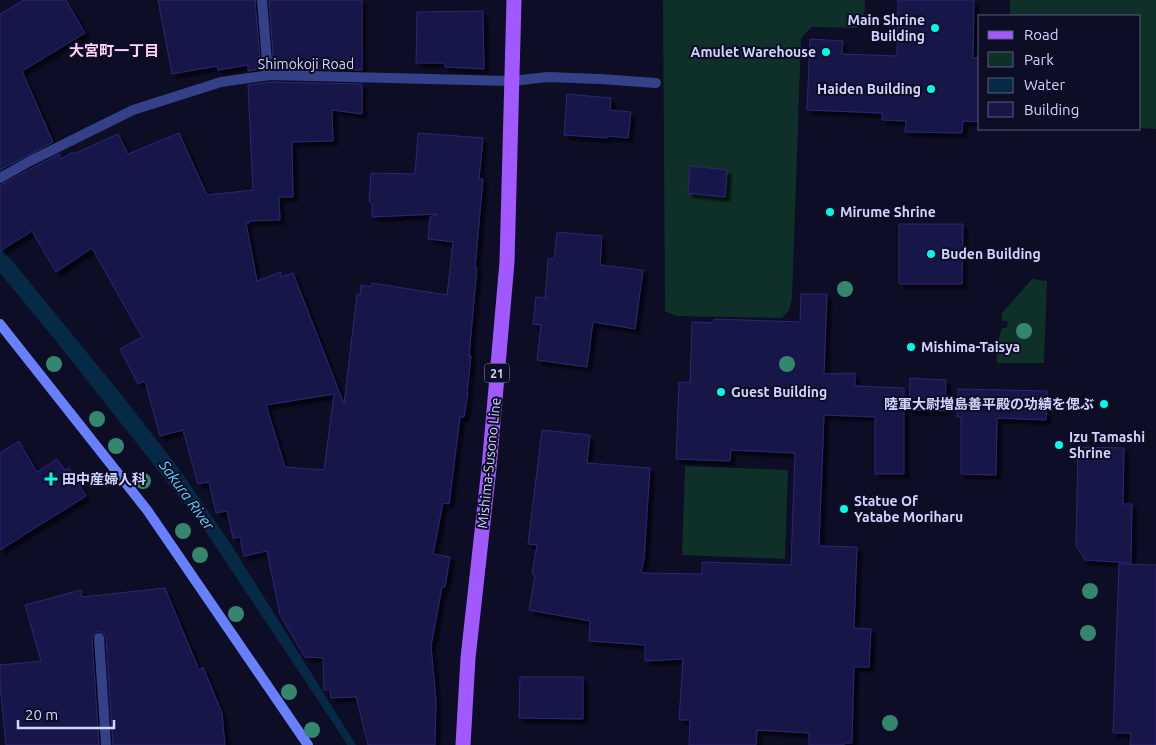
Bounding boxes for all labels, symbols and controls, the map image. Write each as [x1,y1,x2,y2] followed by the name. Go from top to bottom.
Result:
[847,12,925,44] place label: Main Shrine Building
[978,15,1141,130] legend
[929,22,941,34] marker: Main Shrine Building
[1024,26,1059,43] text: Road
[69,42,159,59] district label: 大宮町一丁目
[691,44,816,60] place label: Amulet Warehouse
[820,46,832,58] marker: Amulet Warehouse
[1024,51,1054,68] text: Park
[258,56,354,72] street label: Shimokoji Road
[1024,76,1065,93] text: Water
[817,81,921,97] place label: Haiden Building
[925,83,937,95] marker: Haiden Building
[1024,101,1079,118] text: Building
[840,204,936,220] place label: Mirume Shrine
[824,206,836,218] marker: Mirume Shrine
[941,246,1041,262] place label: Buden Building
[925,248,937,260] marker: Buden Building
[921,339,1020,355] place label: Mishima-Taisya
[905,341,917,353] marker: Mishima-Taisya
[484,363,510,382] road number: 21
[731,384,827,400] place label: Guest Building
[715,386,727,398] marker: Guest Building
[884,396,1094,412] place label: 陸軍大尉増島善平殿の功績を偲ぶ
[474,397,504,529] street label: Mishima-Susono Line
[1098,398,1110,410] marker: 陸軍大尉増島善平殿の功績を偲ぶ
[1069,429,1145,461] place label: Izu Tamashi Shrine
[1053,439,1065,451] marker: Izu Tamashi Shrine
[155,456,219,534] water label: Sakura River
[62,471,146,487] place label: 田中産婦人科
[44,472,58,486] marker: 田中産婦人科
[854,493,963,525] place label: Statue Of Yatabe Moriharu
[838,503,850,515] marker: Statue Of Yatabe Moriharu
[18,698,114,730] scale bar
[25,706,58,723] text: 20 m

